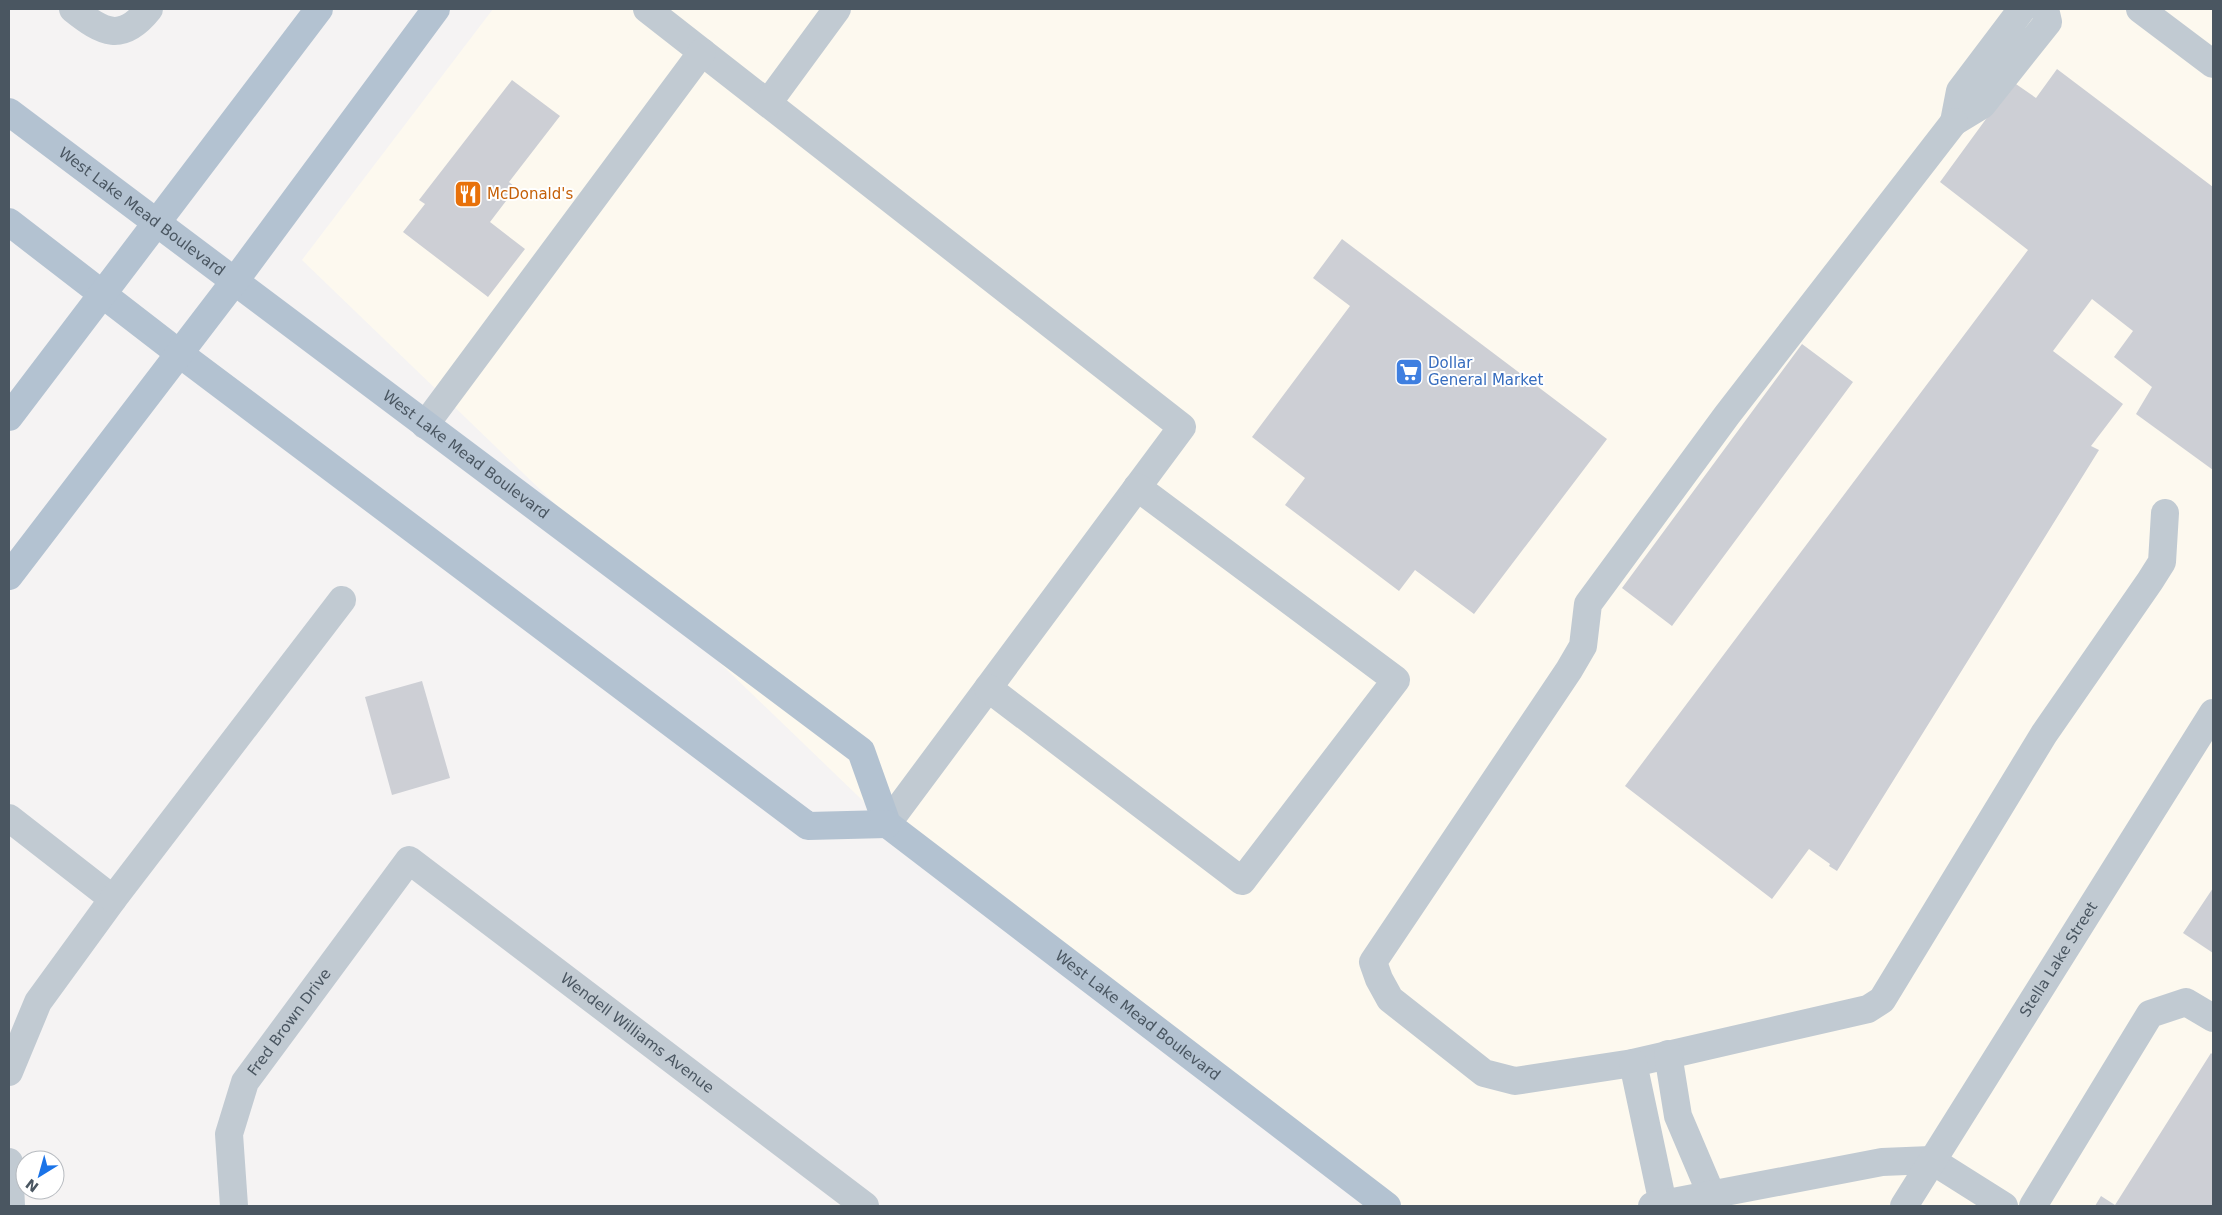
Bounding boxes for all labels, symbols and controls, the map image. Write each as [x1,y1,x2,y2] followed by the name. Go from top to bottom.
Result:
[55,143,228,280] street label: West Lake Mead Boulevard
[453,179,483,209] restaurant icon: McDonald's
[487,185,573,203] place label: McDonald's
[1428,354,1544,389] place label: Dollar General Market
[1394,357,1424,387] supermarket icon: Dollar General Market
[379,386,552,523] street label: West Lake Mead Boulevard
[2016,898,2101,1020] street label: Stella Lake Street
[1052,947,1224,1084] street label: West Lake Mead Boulevard
[244,965,335,1079] street label: Fred Brown Drive
[557,969,717,1097] street label: Wendell Williams Avenue
[15,1150,65,1200] north arrow
[23,1175,42,1195] text: N

